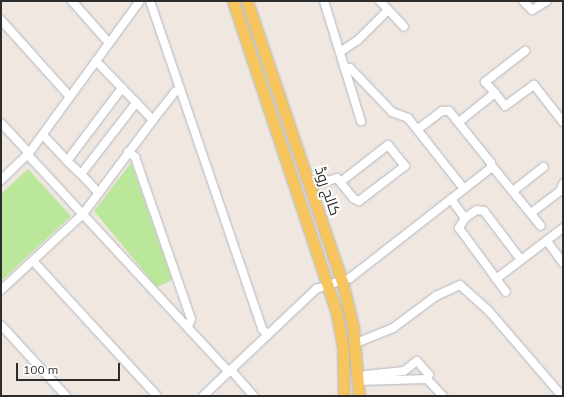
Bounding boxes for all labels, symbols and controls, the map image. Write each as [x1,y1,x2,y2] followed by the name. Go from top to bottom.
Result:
[311,164,345,218] street label: کالج روڈ
[18,355,122,381] scale bar
[23,362,58,377] text: 100 m

